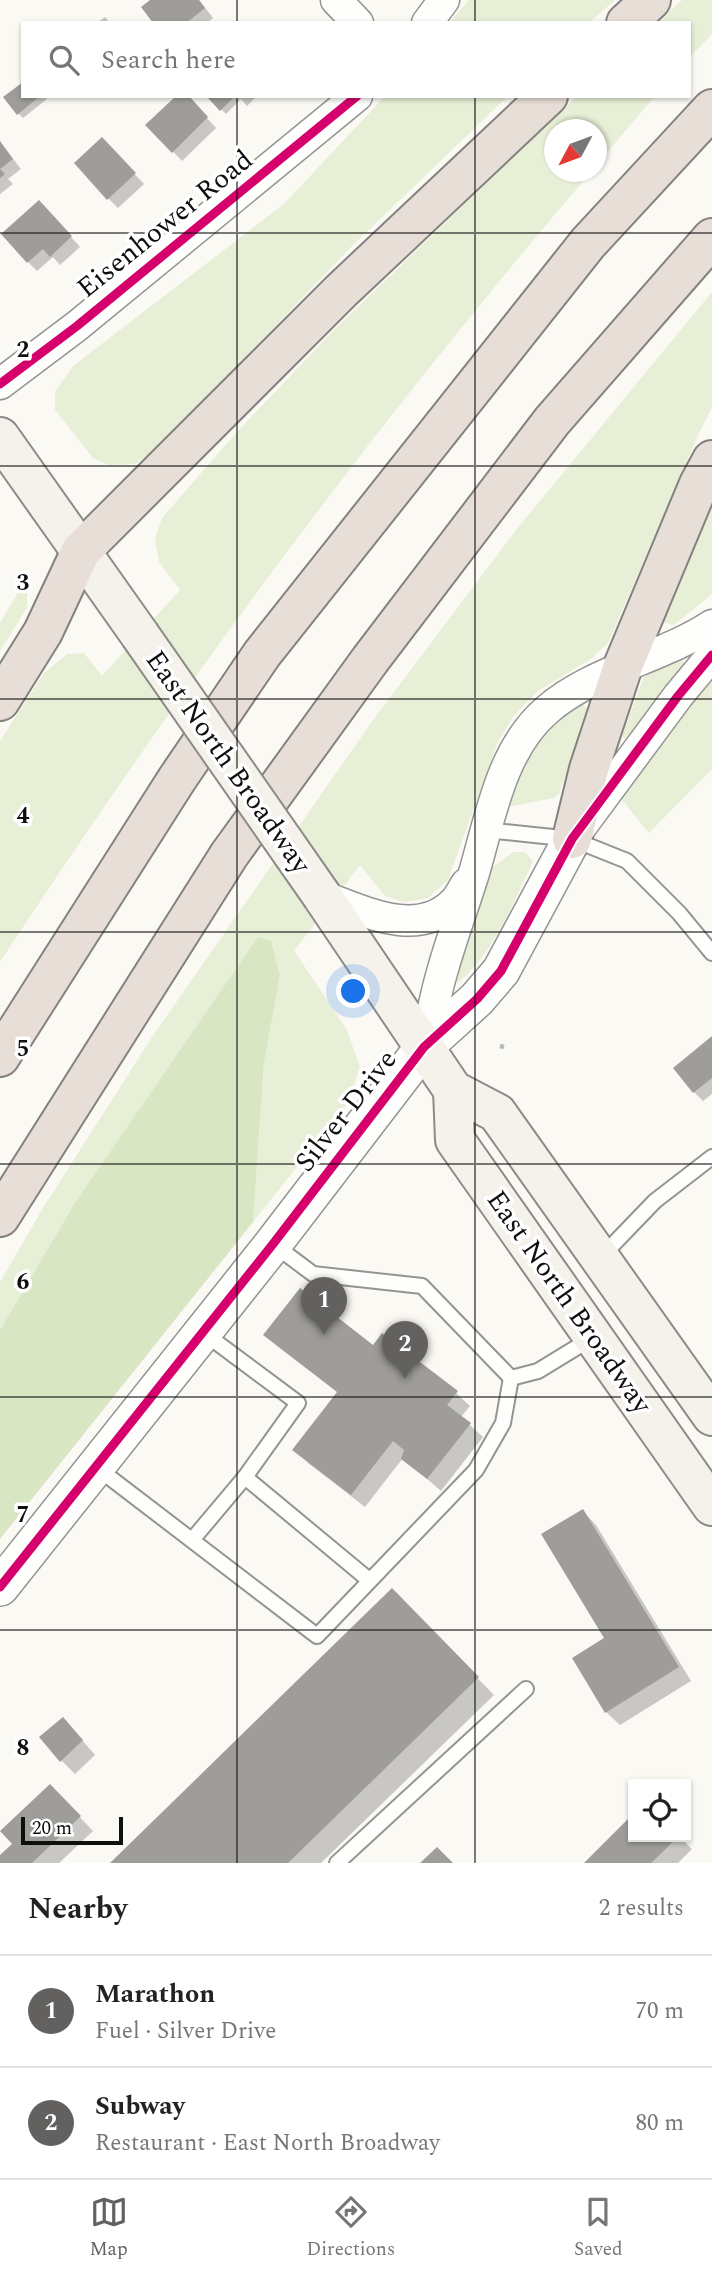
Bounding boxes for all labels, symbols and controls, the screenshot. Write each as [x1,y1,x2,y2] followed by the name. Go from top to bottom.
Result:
[21,21,691,98] search box
[101,40,236,80] text: Search here
[45,41,83,79] icon: search
[544,119,607,182] north arrow
[67,139,263,309] street label: Eisenhower Road
[17,333,30,368] text: 2
[17,566,30,601] text: 3
[134,641,322,884] street label: East North Broadway
[17,799,30,834] text: 4
[336,974,370,1008] your location
[17,1032,29,1067] text: 5
[284,1040,408,1182] street label: Silver Drive
[475,1181,663,1424] street label: East North Broadway
[17,1265,30,1300] text: 6
[301,1277,347,1335] pin: 1
[382,1321,428,1379] pin: 2
[17,1498,29,1533] text: 7
[17,1731,29,1766] text: 8
[628,1779,691,1842] map controls
[628,1779,691,1842] button: locate
[21,1814,122,1846] scale bar
[32,1814,72,1843] text: 20 m
[28,1886,127,1932] text: Nearby
[599,1891,684,1926] text: 2 results
[95,1974,215,2014] text: Marathon
[45,1994,57,2029] text: 1
[635,1994,684,2029] text: 70 m
[95,2014,277,2049] text: Fuel · Silver Drive
[95,2086,185,2126] text: Subway
[45,2106,57,2141] text: 2
[635,2106,684,2141] text: 80 m
[95,2126,440,2161] text: Restaurant · East North Broadway
[89,2193,128,2264] tab: Map
[306,2193,395,2264] tab: Directions
[574,2193,623,2264] tab: Saved

